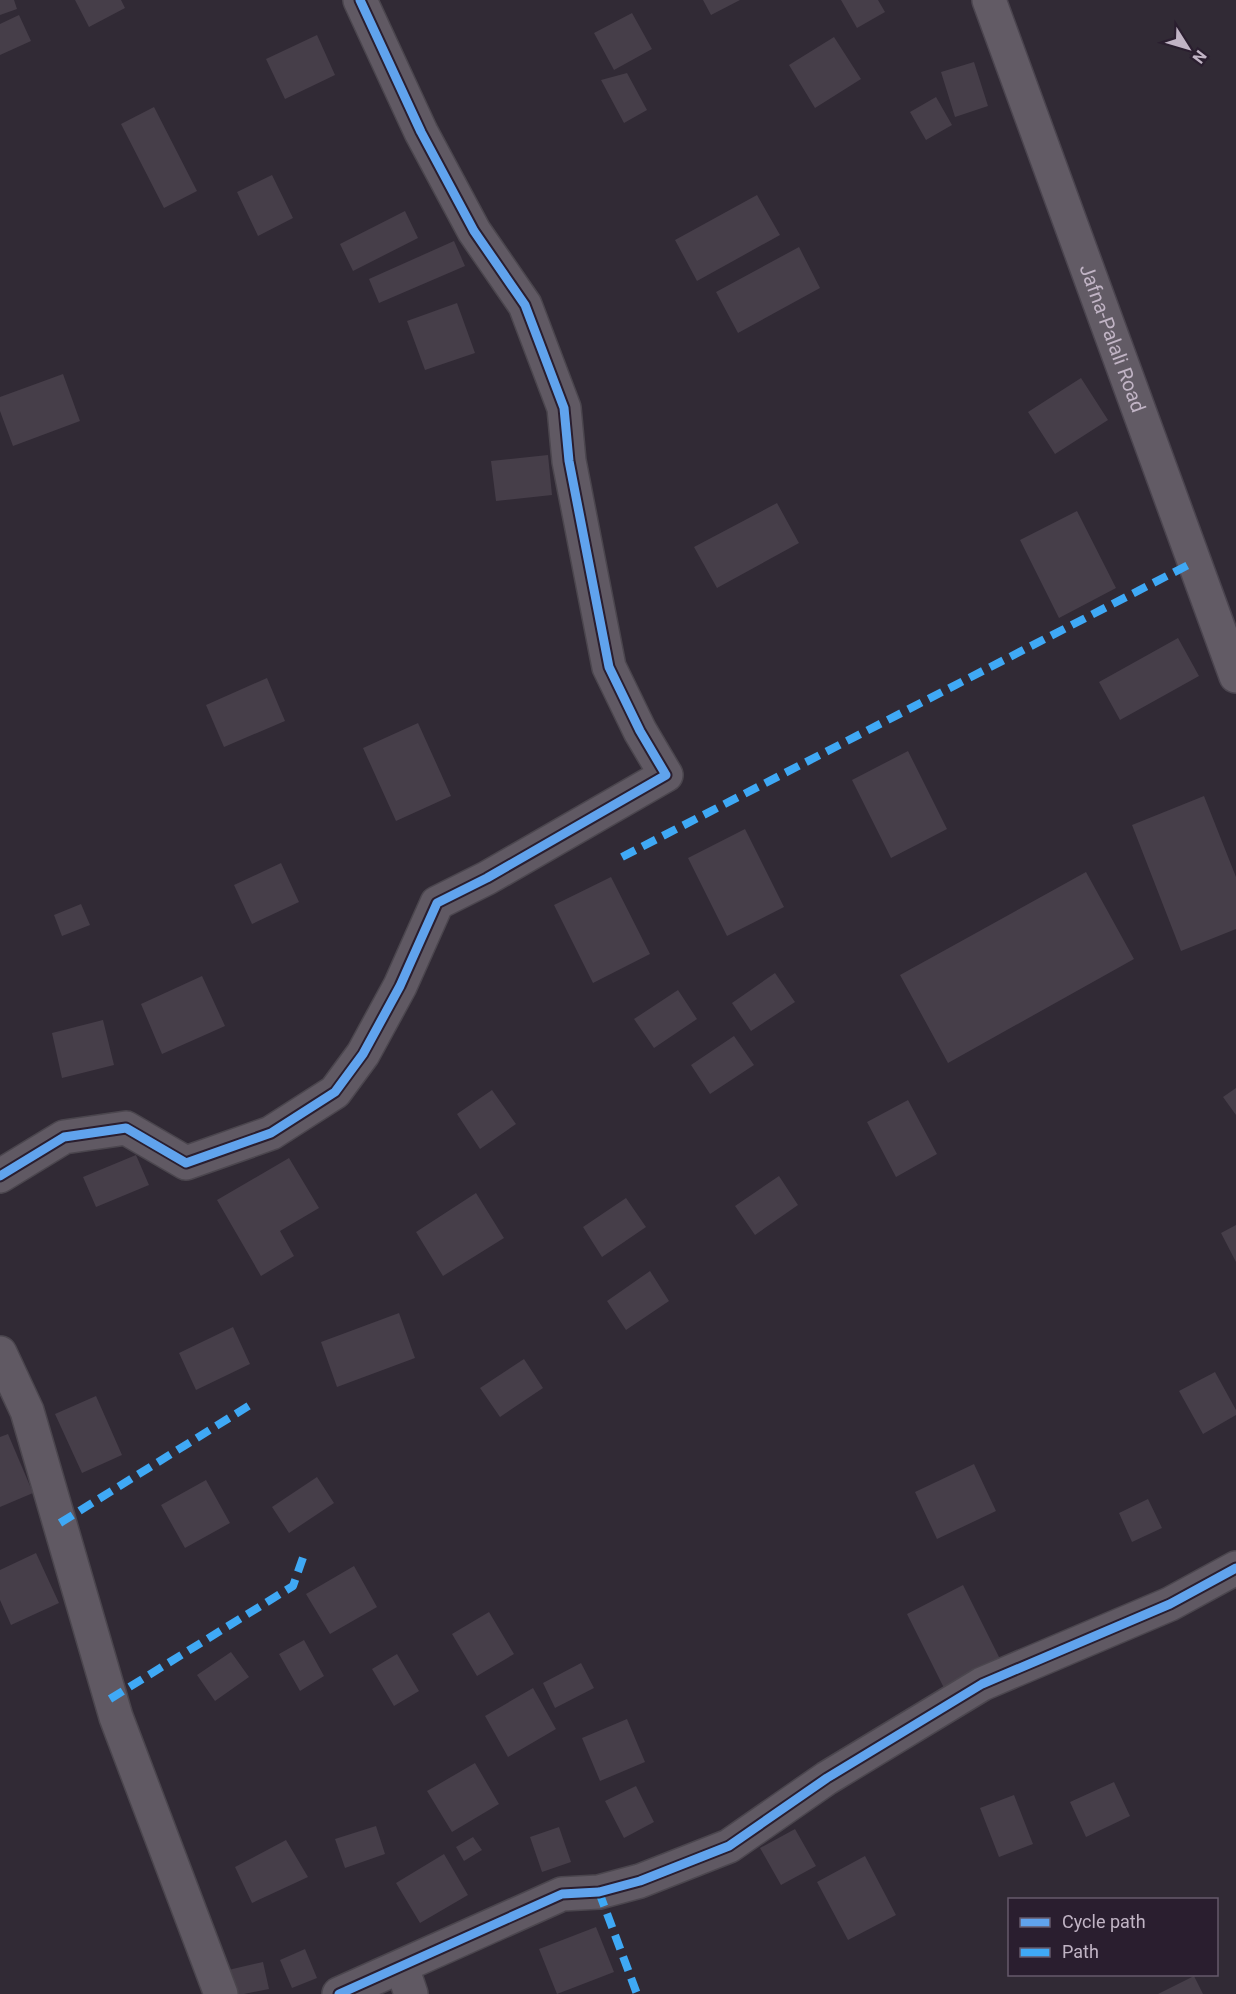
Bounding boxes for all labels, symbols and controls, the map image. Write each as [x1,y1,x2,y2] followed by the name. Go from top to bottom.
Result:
[1158,18,1218,78] north arrow
[1189,46,1211,67] text: N
[1074,261,1151,416] street label: Jafna-Palali Road
[1008,1898,1218,1976] legend
[1062,1911,1146,1932] text: Cycle path
[1062,1941,1099,1962] text: Path

